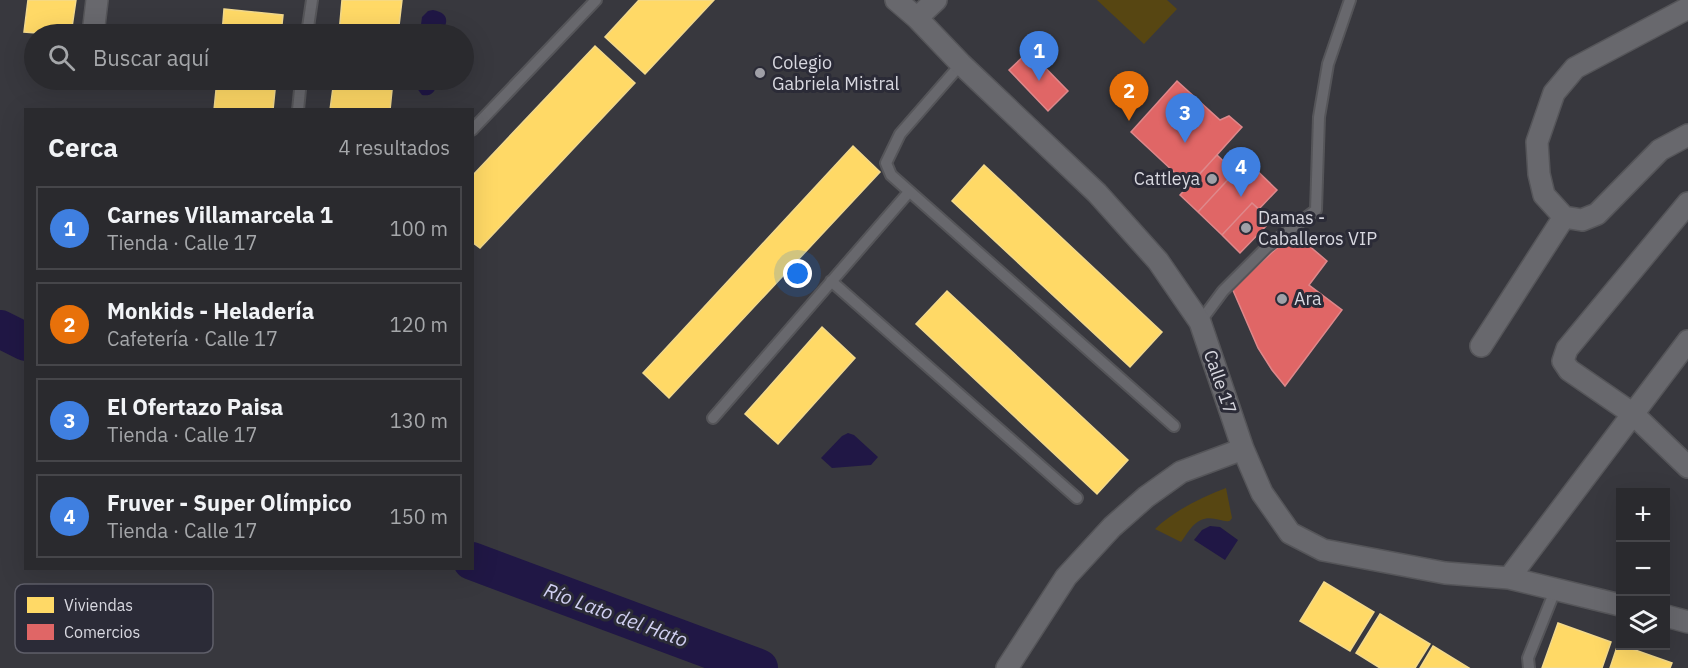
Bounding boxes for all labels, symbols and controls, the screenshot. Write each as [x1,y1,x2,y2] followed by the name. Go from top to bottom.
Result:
[24,24,474,90] search box
[1020,32,1058,81] pin: 1
[45,41,78,74] icon: search
[93,43,209,72] text: Buscar aquí
[772,51,900,95] place label: Colegio Gabriela Mistral
[753,66,767,80] marker: Colegio Gabriela Mistral
[1110,72,1148,121] pin: 2
[1166,94,1204,143] pin: 3
[48,130,118,164] text: Cerca
[338,134,450,161] text: 4 resultados
[1222,148,1260,197] pin: 4
[1134,167,1200,190] place label: Cattleya
[1205,172,1219,186] marker: Cattleya
[107,200,333,229] text: Carnes Villamarcela 1
[1258,206,1377,250] place label: Damas - Caballeros VIP
[64,215,76,242] text: 1
[390,215,448,242] text: 100 m
[1239,221,1253,235] marker: Damas - Caballeros VIP
[107,229,258,256] text: Tienda · Calle 17
[783,259,812,288] your location
[1294,287,1322,310] place label: Ara
[1275,292,1289,306] marker: Ara
[107,296,314,325] text: Monkids - Heladería
[64,311,76,338] text: 2
[390,311,448,338] text: 120 m
[107,325,278,352] text: Cafetería · Calle 17
[1199,347,1242,417] street label: Calle 17
[107,392,283,421] text: El Ofertazo Paisa
[64,407,76,434] text: 3
[390,407,448,434] text: 130 m
[107,421,258,448] text: Tienda · Calle 17
[107,488,352,517] text: Fruver - Super Olímpico
[1616,488,1670,650] map controls
[1616,488,1670,542] button: +
[64,503,76,530] text: 4
[390,503,448,530] text: 150 m
[107,517,258,544] text: Tienda · Calle 17
[1616,542,1670,596] button: −
[541,576,692,653] water label: Río Lato del Hato
[15,584,213,653] legend
[64,595,133,615] text: Viviendas
[1616,596,1670,650] button: layers
[64,622,140,642] text: Comercios

